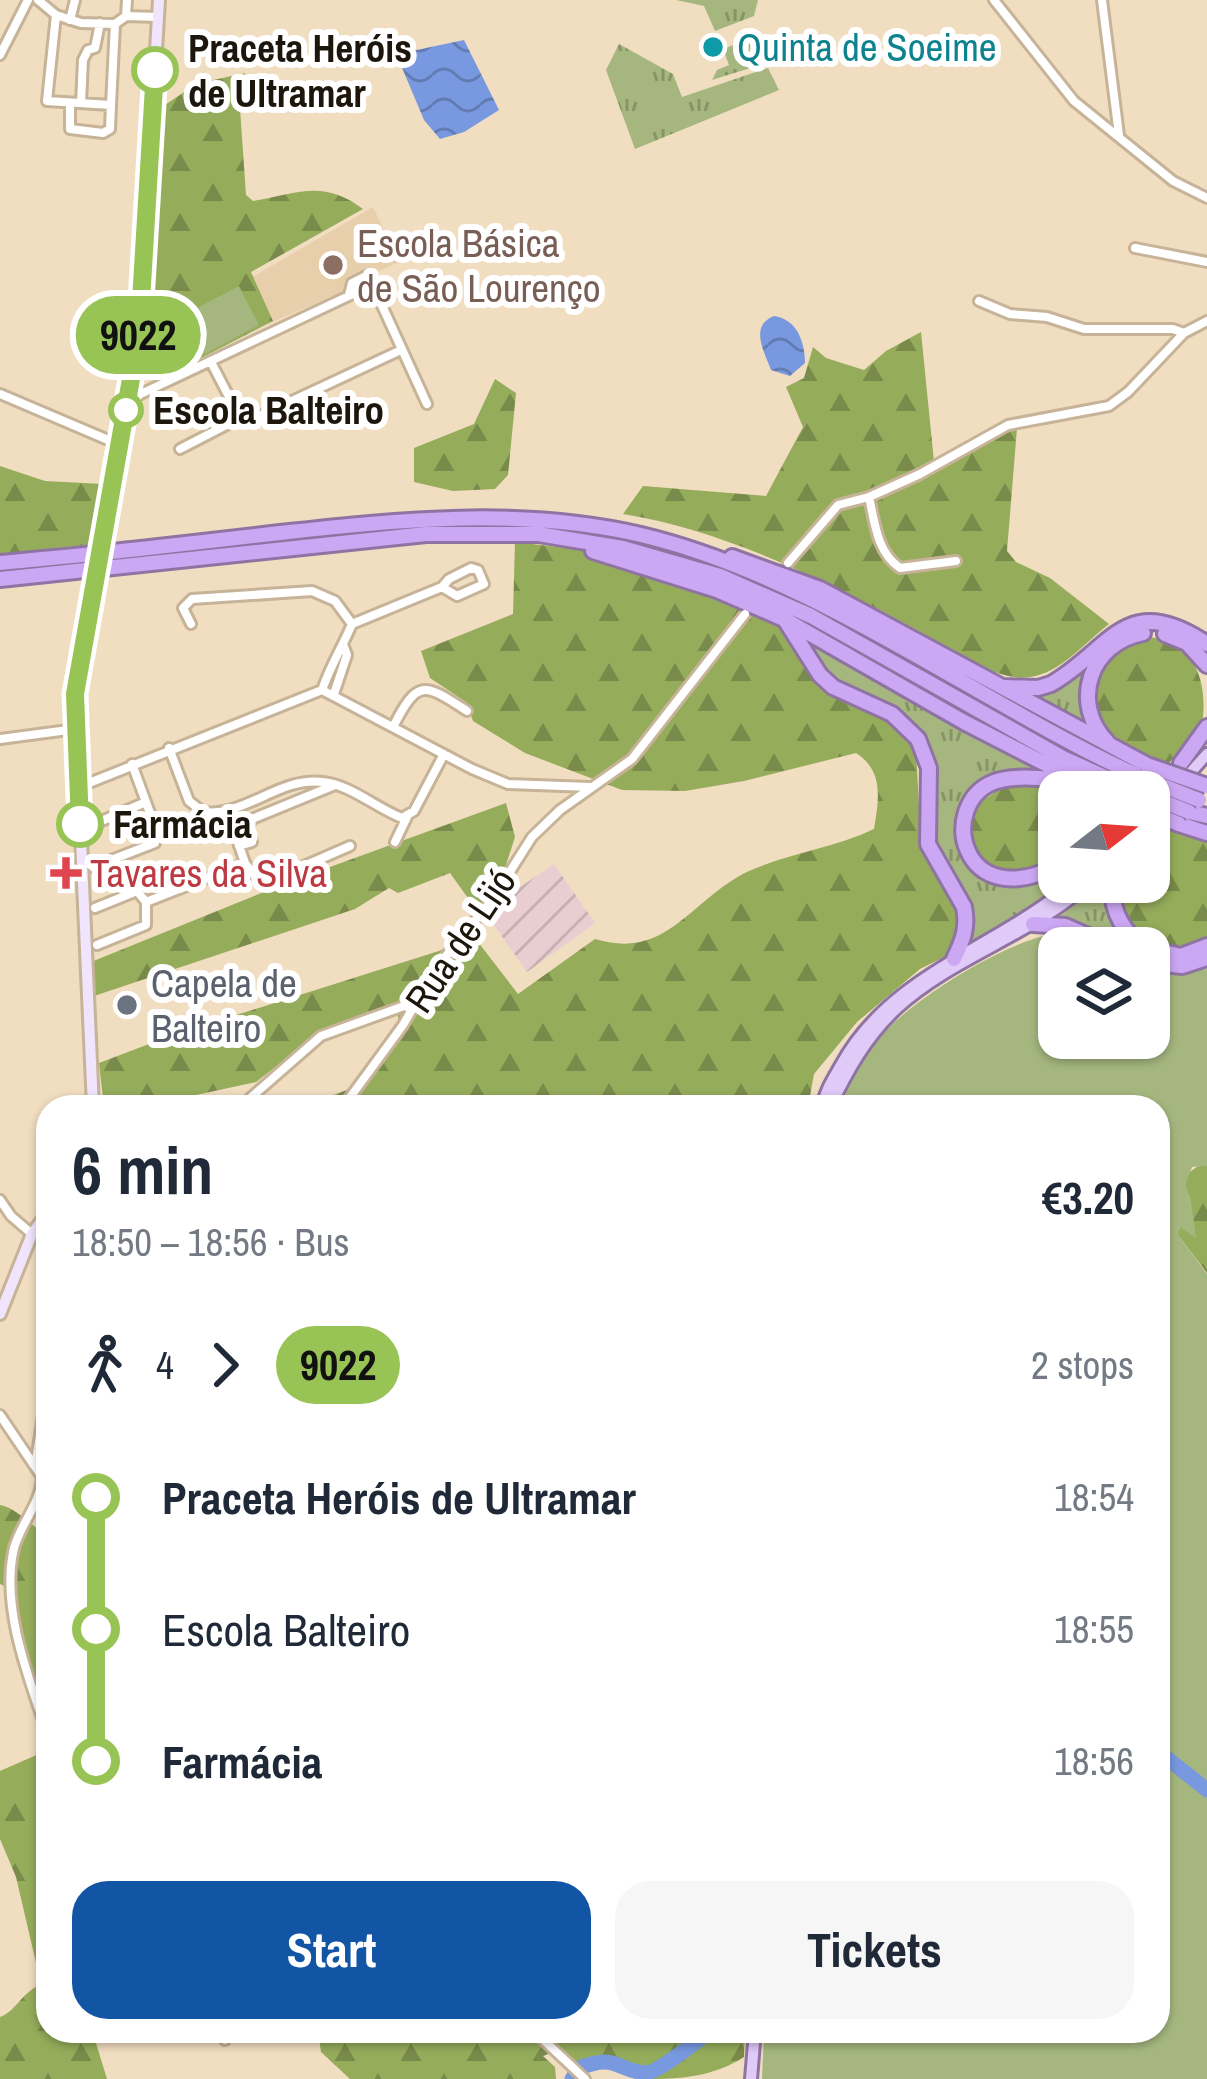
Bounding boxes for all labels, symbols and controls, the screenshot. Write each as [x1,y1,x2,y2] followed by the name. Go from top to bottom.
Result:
[737,21,997,73] place label: Quinta de Soeime
[188,22,412,119] place label: Praceta Heróis de Ultramar
[700,34,726,60] marker: Quinta de Soeime
[133,48,177,92] marker: Praceta Heróis de Ultramar
[357,217,601,314] place label: Escola Básica de São Lourenço
[320,252,346,278] marker: Escola Básica de São Lourenço
[54,296,222,374] line badge: 9022
[100,307,176,363] text: 9022
[153,384,384,436] place label: Escola Balteiro
[110,394,142,426] marker: Escola Balteiro
[1038,771,1170,903] north arrow
[1038,771,1170,1059] map controls
[113,798,252,850] place label: Farmácia
[58,802,102,846] marker: Farmácia
[90,847,327,899] place label: Tavares da Silva
[393,858,527,1022] street label: Rua de Lijó
[53,860,79,886] marker: Tavares da Silva
[1038,927,1170,1059] button: layers
[151,957,297,1054] place label: Capela de Balteiro
[114,992,140,1018] marker: Capela de Balteiro
[72,1126,213,1215] text: 6 min
[1042,1167,1134,1228] text: €3.20
[72,1216,349,1268] text: 18:50 – 18:56 · Bus
[72,1332,138,1398] icon: walk
[192,1332,258,1398] icon: forward
[300,1337,376,1393] text: 9022
[156,1339,174,1391] text: 4
[1031,1339,1134,1391] text: 2 stops
[162,1467,636,1528] text: Praceta Heróis de Ultramar
[1054,1471,1134,1523] text: 18:54
[162,1599,410,1660] text: Escola Balteiro
[1054,1603,1134,1655] text: 18:55
[162,1731,322,1792] text: Farmácia
[1054,1735,1134,1787] text: 18:56
[72,1881,591,2019] button: Start
[615,1881,1134,2019] button: Tickets

